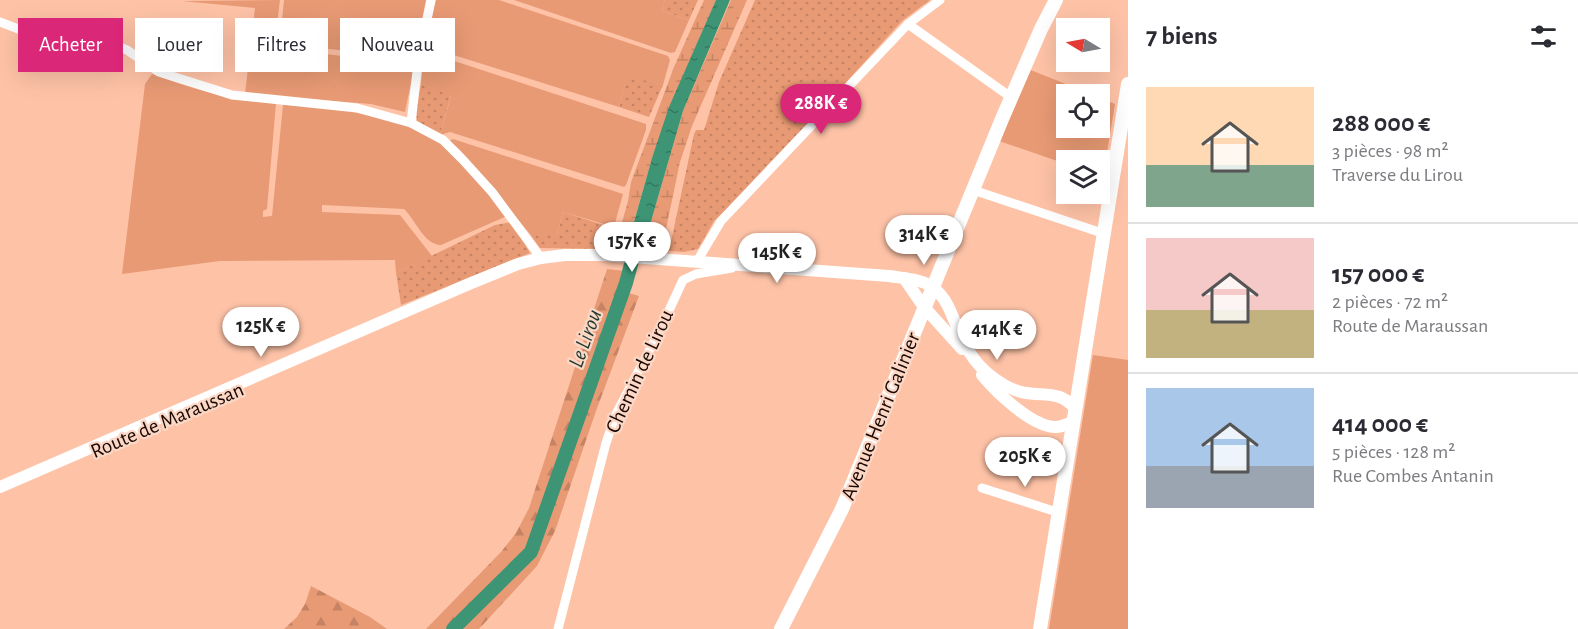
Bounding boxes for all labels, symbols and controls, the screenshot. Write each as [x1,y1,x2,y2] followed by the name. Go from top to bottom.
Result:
[18,18,123,72] chip: Acheter
[135,18,223,72] chip: Louer
[235,18,328,72] chip: Filtres
[340,18,455,72] chip: Nouveau
[1056,18,1110,72] north arrow
[1056,18,1110,204] map controls
[1527,20,1560,53] icon: filters
[1146,23,1218,49] text: 7 biens
[772,84,870,135] pin: 288K €
[1056,84,1110,138] button: locate
[794,93,848,113] text: 288K €
[1332,110,1431,136] text: 288 000 €
[1194,111,1266,183] icon: home
[1332,141,1448,161] text: 3 pièces · 98 m²
[1056,150,1110,204] button: layers
[1332,165,1463,185] text: Traverse du Lirou
[875,215,973,266] pin: 314K €
[583,222,681,273] pin: 157K €
[899,224,949,244] text: 314K €
[608,231,656,251] text: 157K €
[728,233,826,284] pin: 145K €
[752,242,802,262] text: 145K €
[1332,261,1424,287] text: 157 000 €
[1194,262,1266,334] icon: home
[1332,292,1448,312] text: 2 pièces · 72 m²
[564,306,606,370] water label: Le Lirou
[602,306,677,436] street label: Chemin de Lirou
[212,307,310,358] pin: 125K €
[948,310,1046,361] pin: 414K €
[236,316,286,336] text: 125K €
[1332,316,1488,336] text: Route de Maraussan
[971,319,1023,339] text: 414K €
[837,329,924,503] street label: Avenue Henri Galinier
[88,379,247,462] street label: Route de Maraussan
[1332,411,1428,437] text: 414 000 €
[1194,412,1266,484] icon: home
[976,437,1074,488] pin: 205K €
[1332,442,1455,462] text: 5 pièces · 128 m²
[999,446,1051,466] text: 205K €
[1332,466,1494,486] text: Rue Combes Antanin

